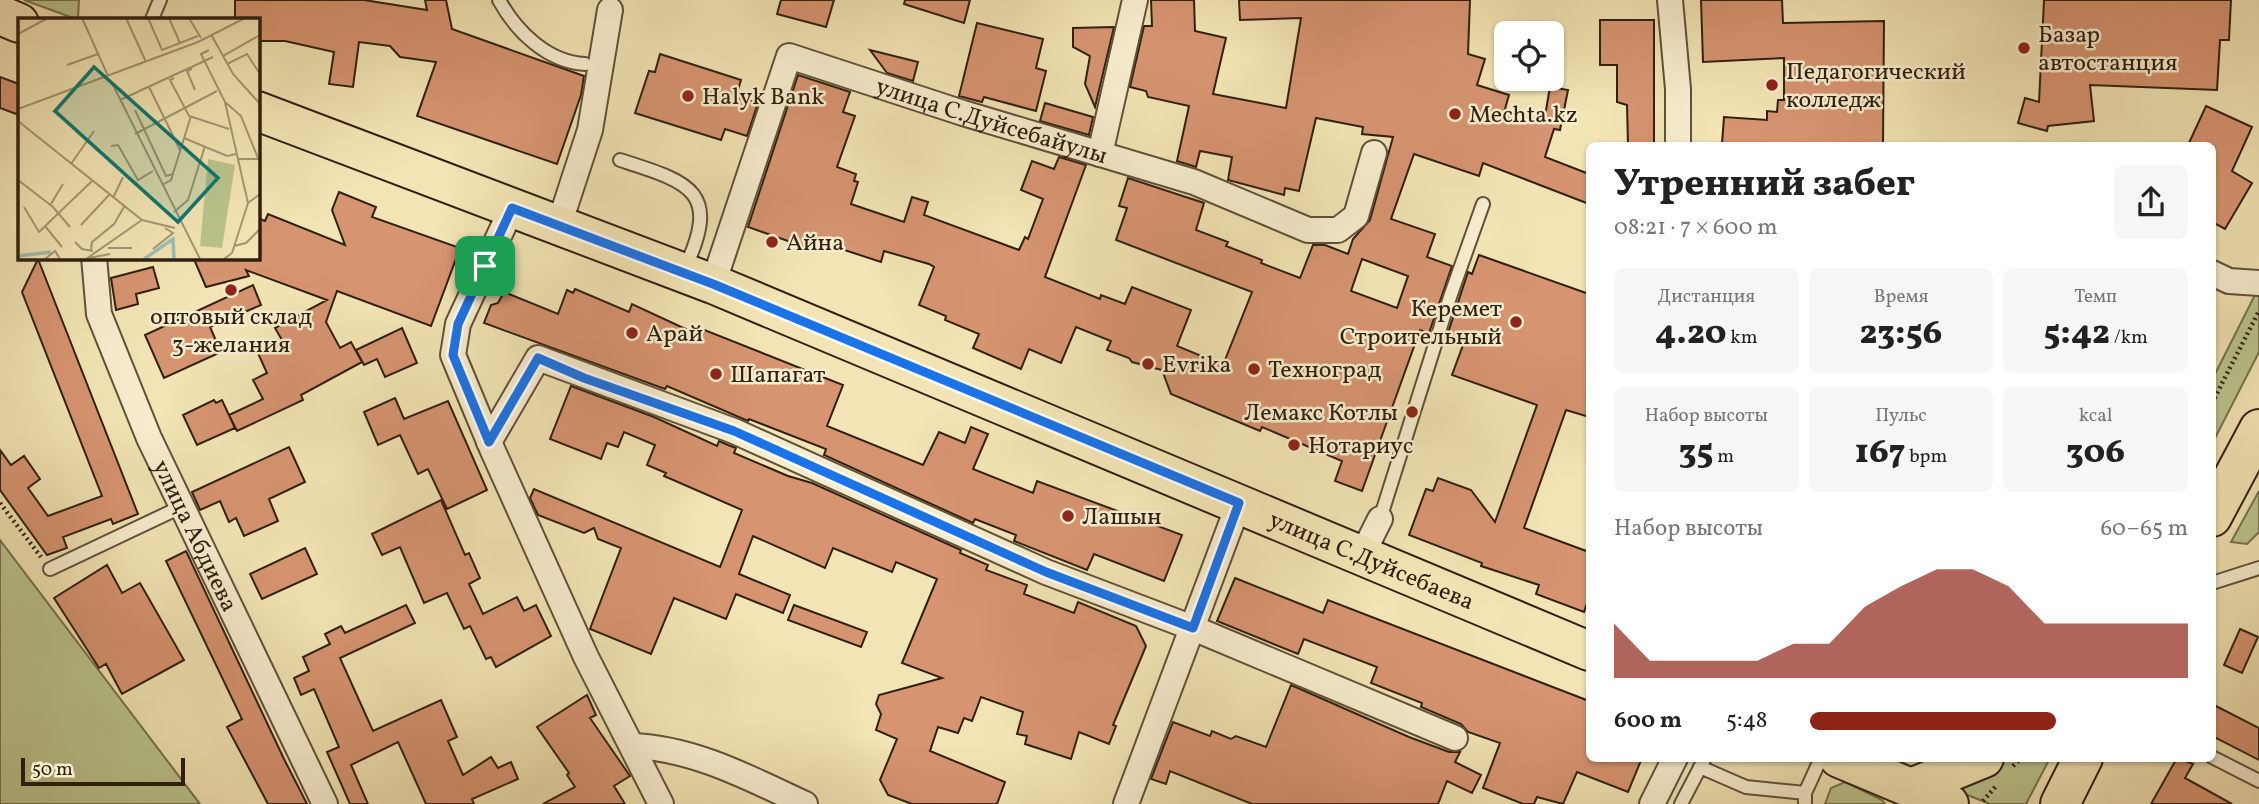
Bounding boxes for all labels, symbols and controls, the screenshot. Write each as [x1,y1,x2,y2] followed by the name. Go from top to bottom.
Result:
[18,18,259,259] inset map
[2038,19,2178,81] place label: Базар автостанция
[1494,21,1564,91] map controls
[1494,21,1564,91] button: locate
[2016,40,2032,56] marker: Базар автостанция
[1786,56,1966,118] place label: Педагогический колледж
[871,70,1111,174] street label: улица С.Дуйсебайулы
[1764,77,1780,93] marker: Педагогический колледж
[702,81,824,115] place label: Halyk Bank
[680,88,696,104] marker: Halyk Bank
[1469,99,1578,133] place label: Mechta.kz
[1447,106,1463,122] marker: Mechta.kz
[1614,159,1915,212] text: Утренний забег
[2114,165,2188,239] button: share
[1614,212,1778,244] text: 08:21 · 7 × 600 m
[786,227,844,261] place label: Айна
[764,234,780,250] marker: Айна
[455,236,515,296] pin
[466,247,504,285] icon: arrive
[223,282,239,298] marker: оптовый склад 3-желания
[1657,284,1755,310] text: Дистанция
[1874,284,1928,310] text: Время
[2074,284,2117,310] text: Темп
[1340,293,1502,355] place label: Керемет Строительный
[150,301,312,363] place label: оптовый склад 3-желания
[1655,310,1727,358] text: 4.20
[1860,310,1942,358] text: 23:56
[2043,310,2110,358] text: 5:42
[1508,314,1524,330] marker: Керемет Строительный
[646,318,703,352] place label: Арай
[624,325,640,341] marker: Арай
[1727,325,1758,351] text: km
[2110,325,2148,351] text: /km
[1162,349,1231,383] place label: Evrika
[1268,354,1382,388] place label: Техноград
[1140,356,1156,372] marker: Evrika
[730,359,826,393] place label: Шапагат
[1246,361,1262,377] marker: Техноград
[708,366,724,382] marker: Шапагат
[1244,397,1398,431] place label: Лемакс Котлы
[1645,403,1768,429] text: Набор высоты
[1875,403,1927,429] text: Пульс
[2079,403,2113,429] text: kcal
[1404,404,1420,420] marker: Лемакс Котлы
[1679,429,1713,477] text: 35
[1855,429,1905,477] text: 167
[2066,429,2125,477] text: 306
[1308,430,1414,464] place label: Нотариус
[1286,437,1302,453] marker: Нотариус
[1713,444,1734,470] text: m
[1905,444,1947,470] text: bpm
[143,455,245,618] street label: улица Абдиева
[1082,501,1162,535] place label: Лашын
[1263,504,1479,620] street label: улица С.Дуйсебаева
[1060,508,1076,524] marker: Лашын
[1614,513,1763,545] text: Набор высоты
[2100,513,2188,545] text: 60–65 m
[1614,705,1682,737] text: 600 m
[1726,705,1767,737] text: 5:48
[21,755,186,787] scale bar
[32,757,73,783] text: 50 m

